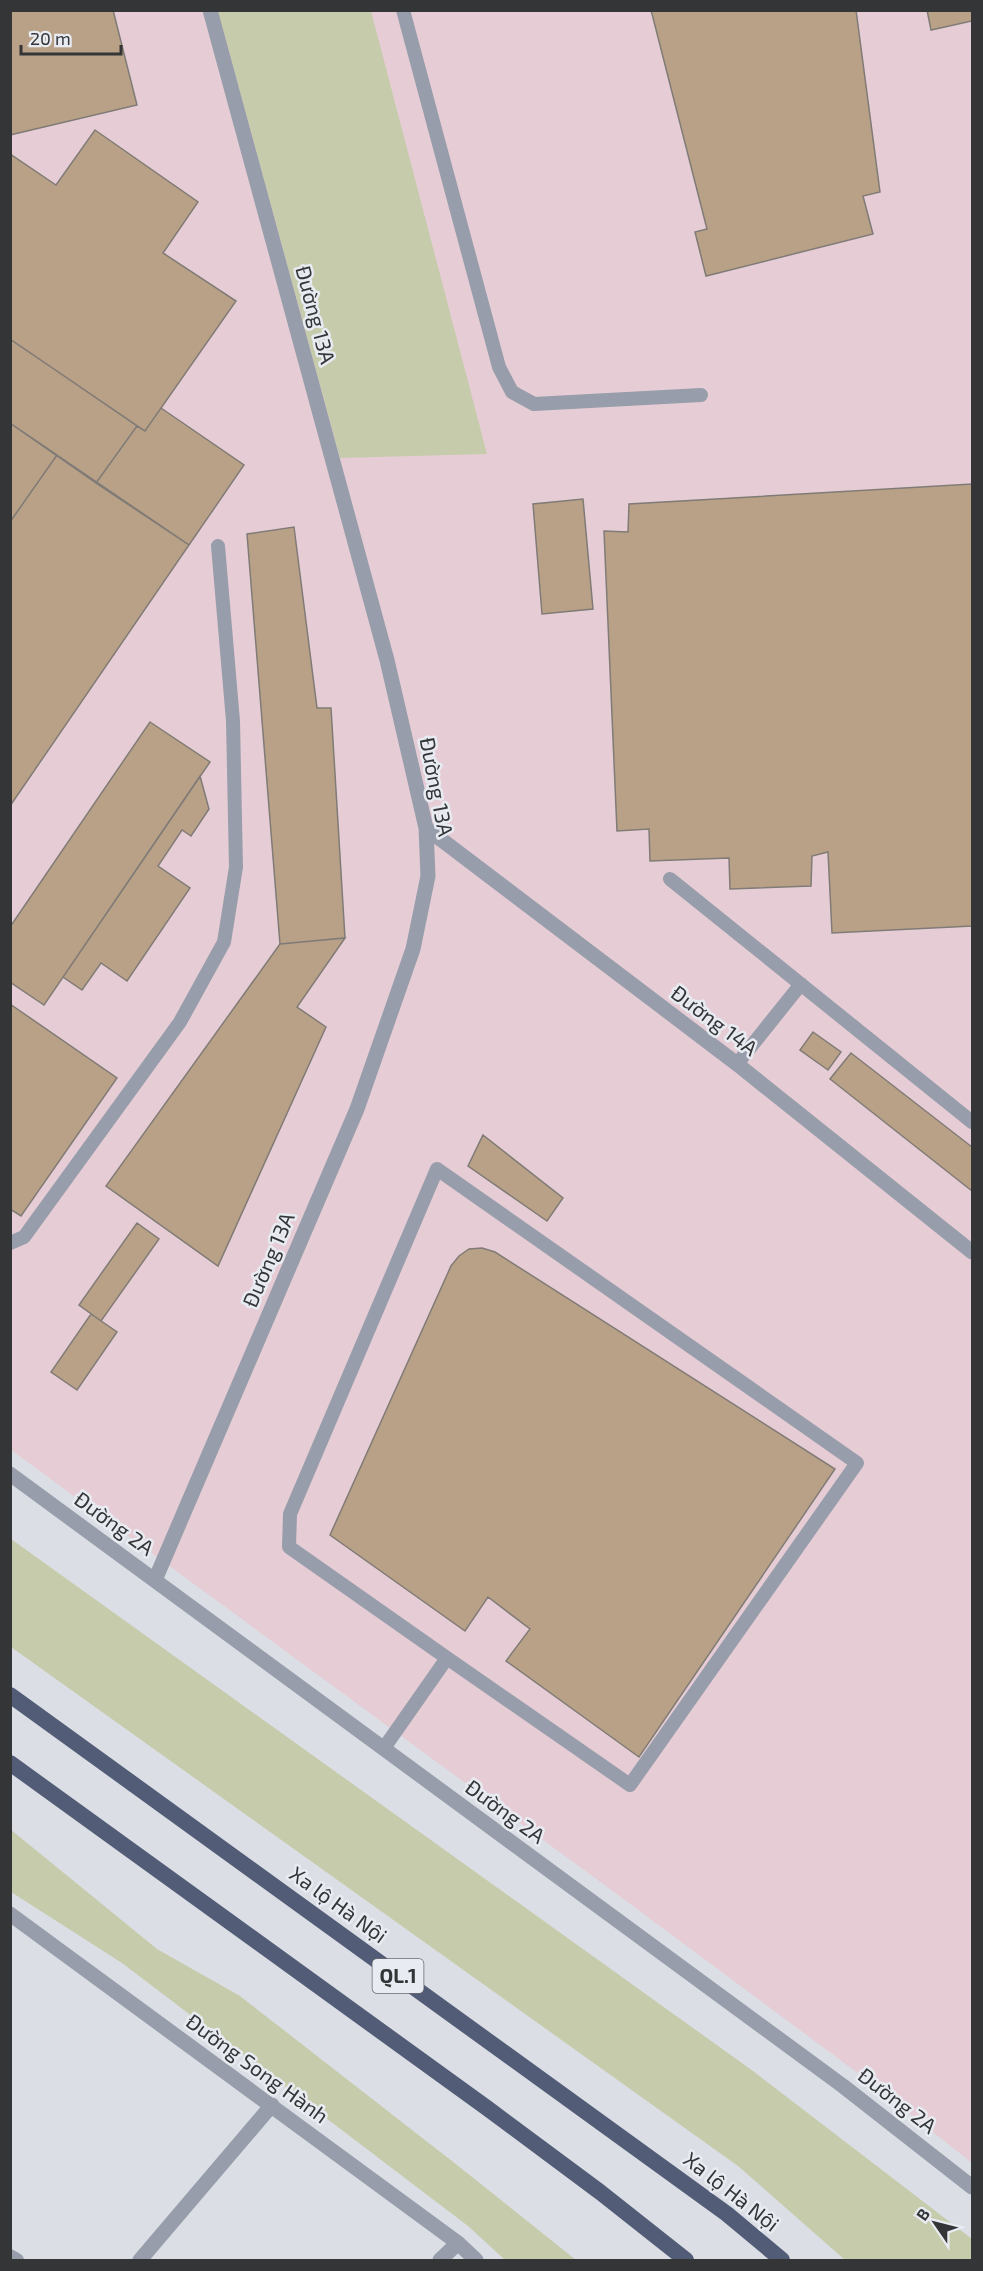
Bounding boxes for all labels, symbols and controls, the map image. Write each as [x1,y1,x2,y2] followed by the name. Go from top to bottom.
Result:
[21,18,122,56] scale bar
[30,27,71,49] text: 20 m
[291,263,342,366] street label: Đường 13A
[416,735,459,838] street label: Đường 13A
[667,979,763,1060] street label: Đường 14A
[236,1208,299,1311] street label: Đường 13A
[70,1486,160,1560] street label: Đường 2A
[461,1774,551,1848] street label: Đường 2A
[285,1860,392,1947] street label: Xa lộ Hà Nội
[372,1959,424,1993] road number: QL.1
[182,2008,334,2128] street label: Đường Song Hành
[854,2062,942,2138] street label: Đường 2A
[679,2146,785,2236] street label: Xa lộ Hà Nội
[905,2193,965,2253] north arrow
[912,2204,933,2224] text: B

